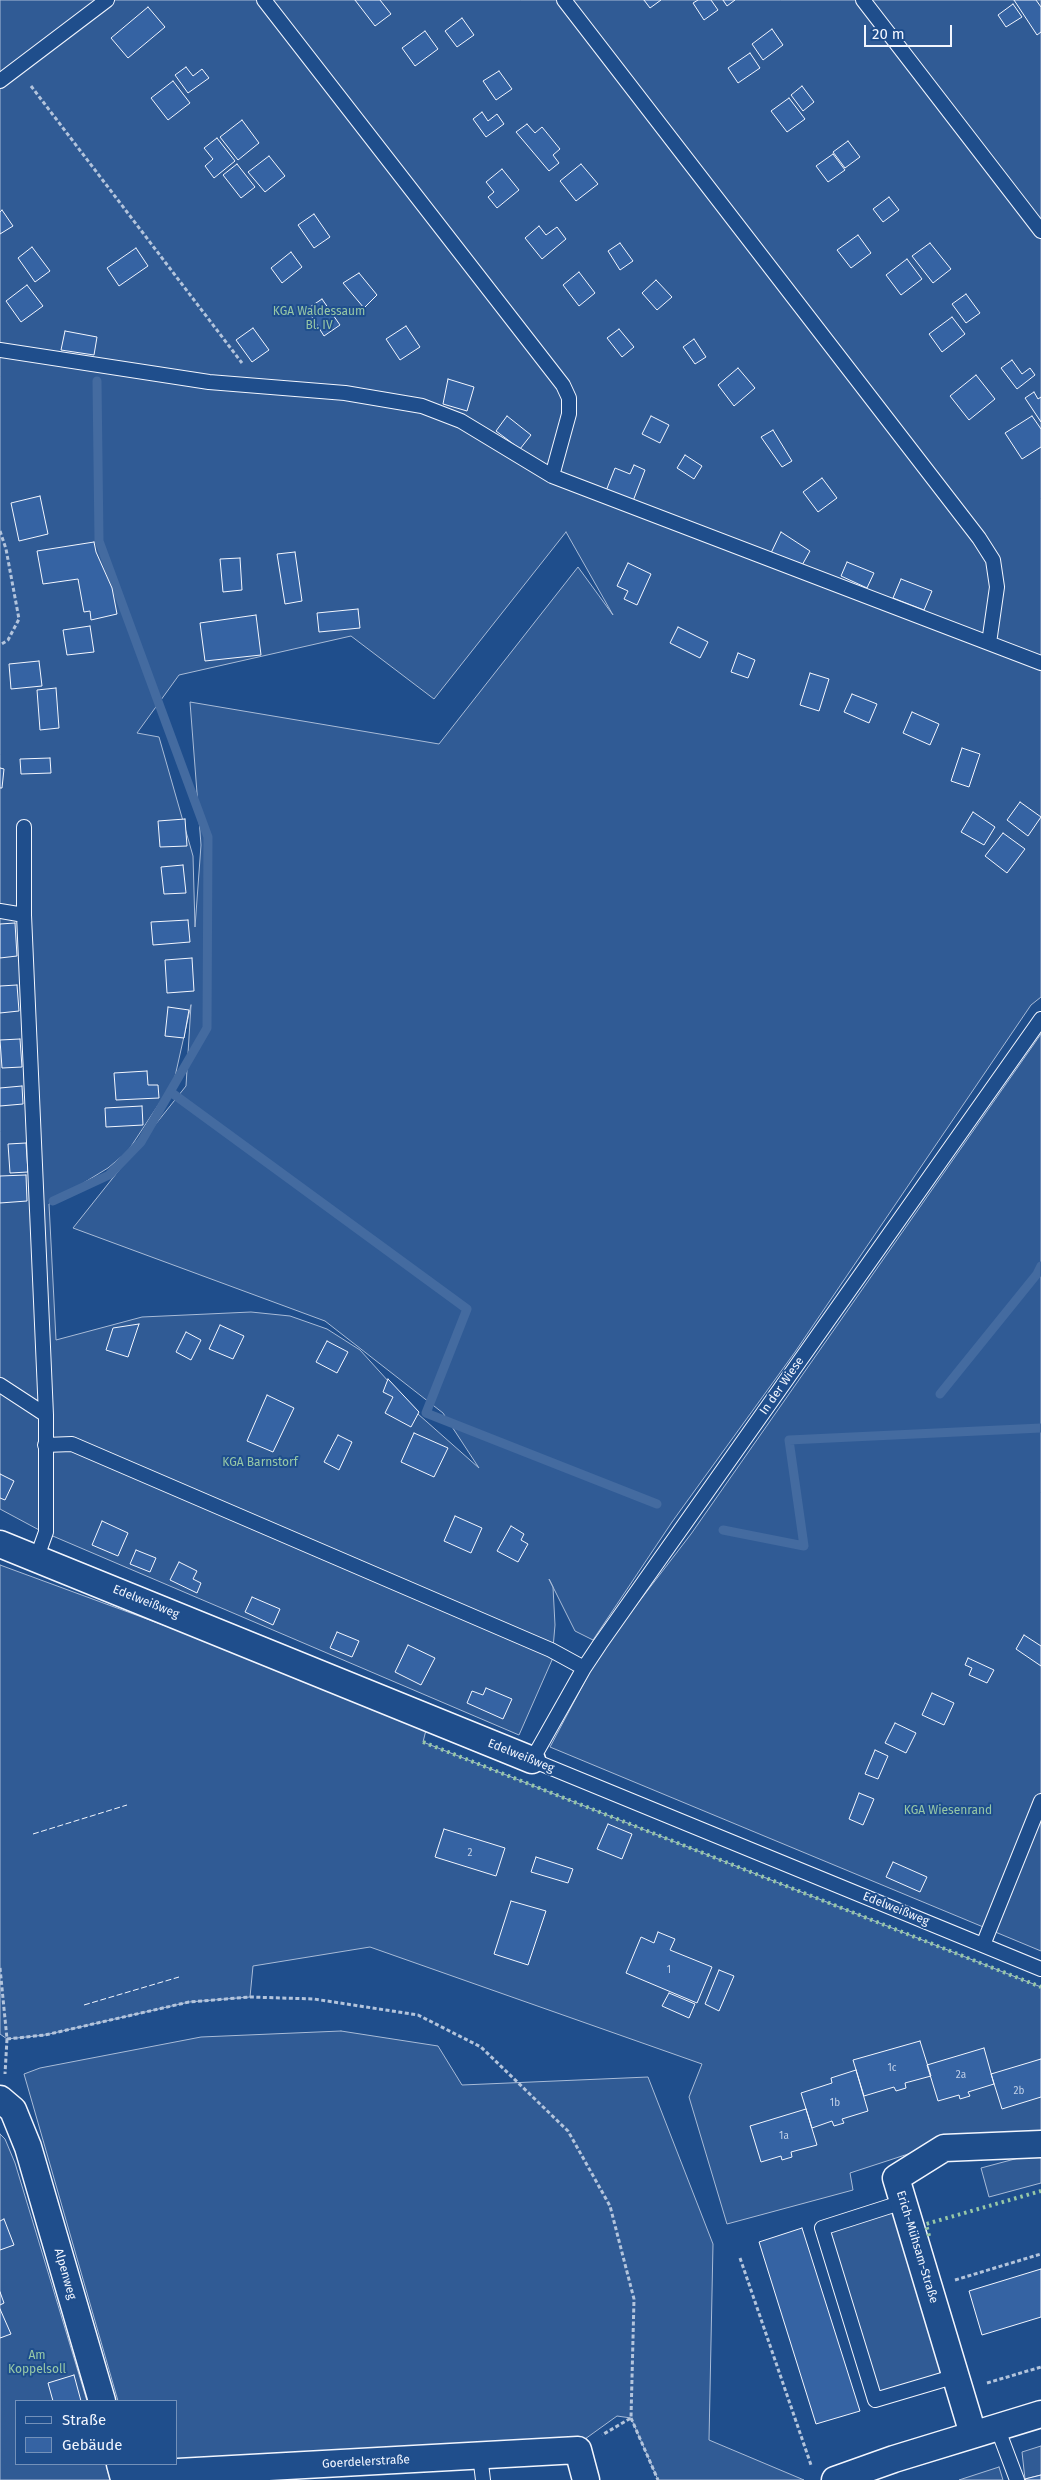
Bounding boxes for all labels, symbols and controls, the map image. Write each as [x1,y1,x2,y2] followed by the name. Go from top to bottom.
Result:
[866,15,954,47] scale bar
[872,25,905,43] text: 20 m
[273,305,365,333] park label: KGA Waldessaum Bl. IV
[757,1354,807,1418] street label: In der Wiese
[222,1456,298,1470] park label: KGA Barnstorf
[111,1582,181,1622] street label: Edelweißweg
[486,1736,556,1776] street label: Edelweißweg
[904,1804,992,1818] park label: KGA Wiesenrand
[468,1847,472,1859] house number: 2
[861,1889,931,1929] street label: Edelweißweg
[667,1964,671,1976] house number: 1
[887,2062,897,2074] house number: 1c
[956,2069,966,2081] house number: 2a
[1014,2085,1024,2097] house number: 2b
[830,2097,840,2109] house number: 1b
[779,2130,789,2142] house number: 1a
[893,2189,941,2305] street label: Erich-Mühsam-Straße
[51,2247,79,2301] street label: Alpenweg
[8,2349,66,2377] park label: Am Koppelsoll
[15,2400,178,2465] legend
[62,2411,106,2429] text: Straße
[62,2436,122,2454] text: Gebäude
[322,2453,410,2471] street label: Goerdelerstraße

